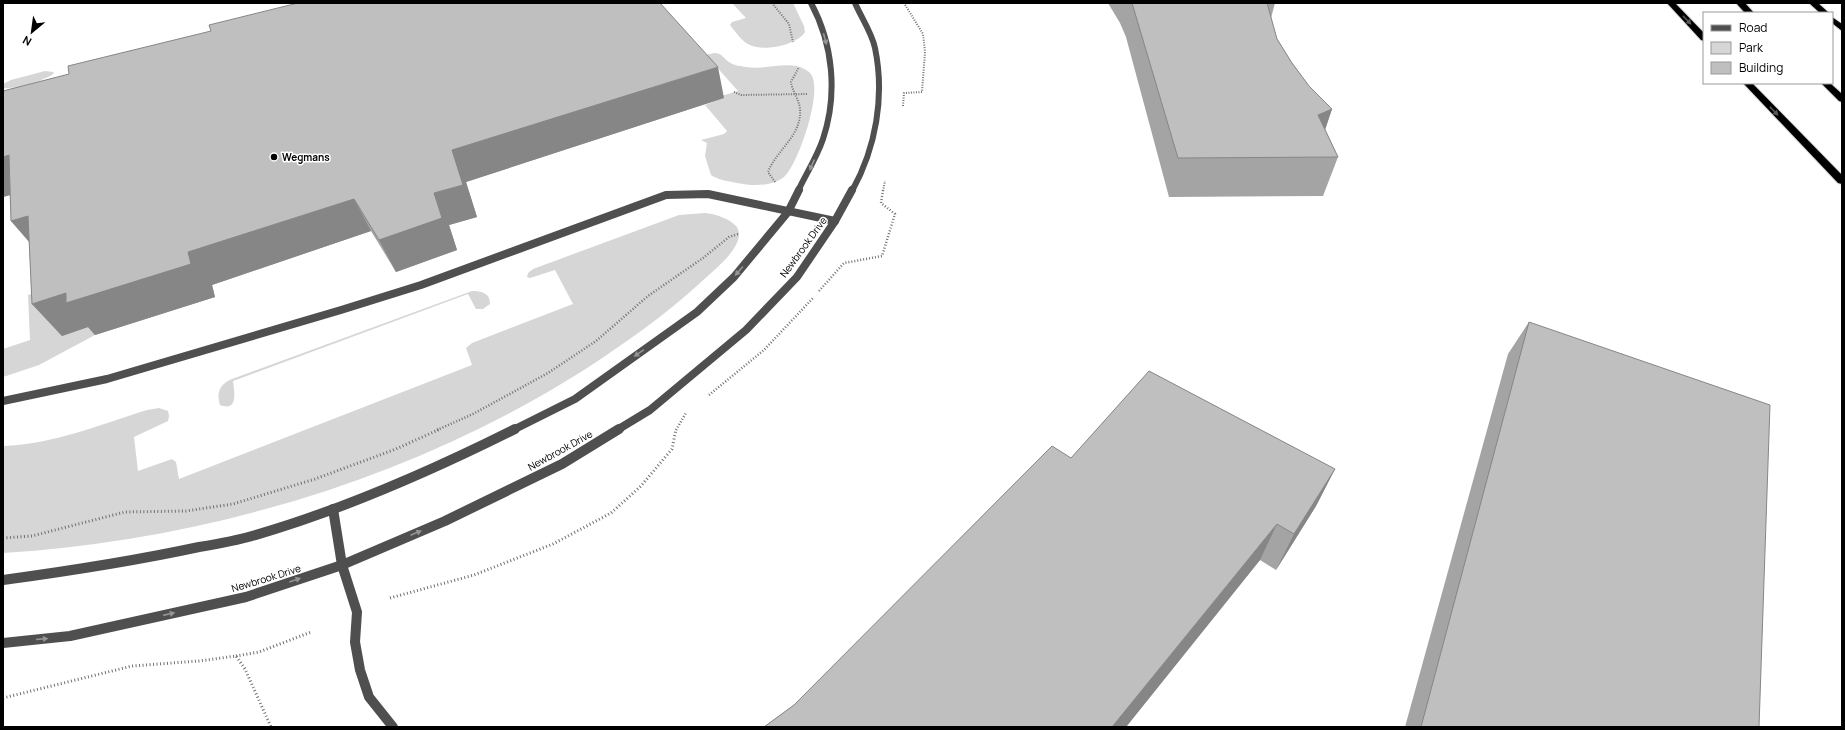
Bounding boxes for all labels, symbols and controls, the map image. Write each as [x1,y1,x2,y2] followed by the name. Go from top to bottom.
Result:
[12,12,52,52] north arrow
[1703,12,1833,84] legend
[1682,15,1692,25] one-way arrow
[1739,19,1767,36] text: Road
[20,33,34,50] text: N
[822,33,828,45] one-way arrow
[1739,39,1764,56] text: Park
[1739,59,1783,76] text: Building
[1770,106,1779,116] one-way arrow
[282,150,330,164] place label: Wegmans
[269,152,279,162] marker: Wegmans
[809,159,815,170] one-way arrow
[776,214,830,280] street label: Newbrook Drive
[735,266,744,277] one-way arrow
[633,349,644,357] one-way arrow
[525,426,595,474] street label: Newbrook Drive
[410,530,422,536] one-way arrow
[230,561,303,595] street label: Newbrook Drive
[289,577,301,583] one-way arrow
[163,611,175,617] one-way arrow
[36,636,48,642] one-way arrow

